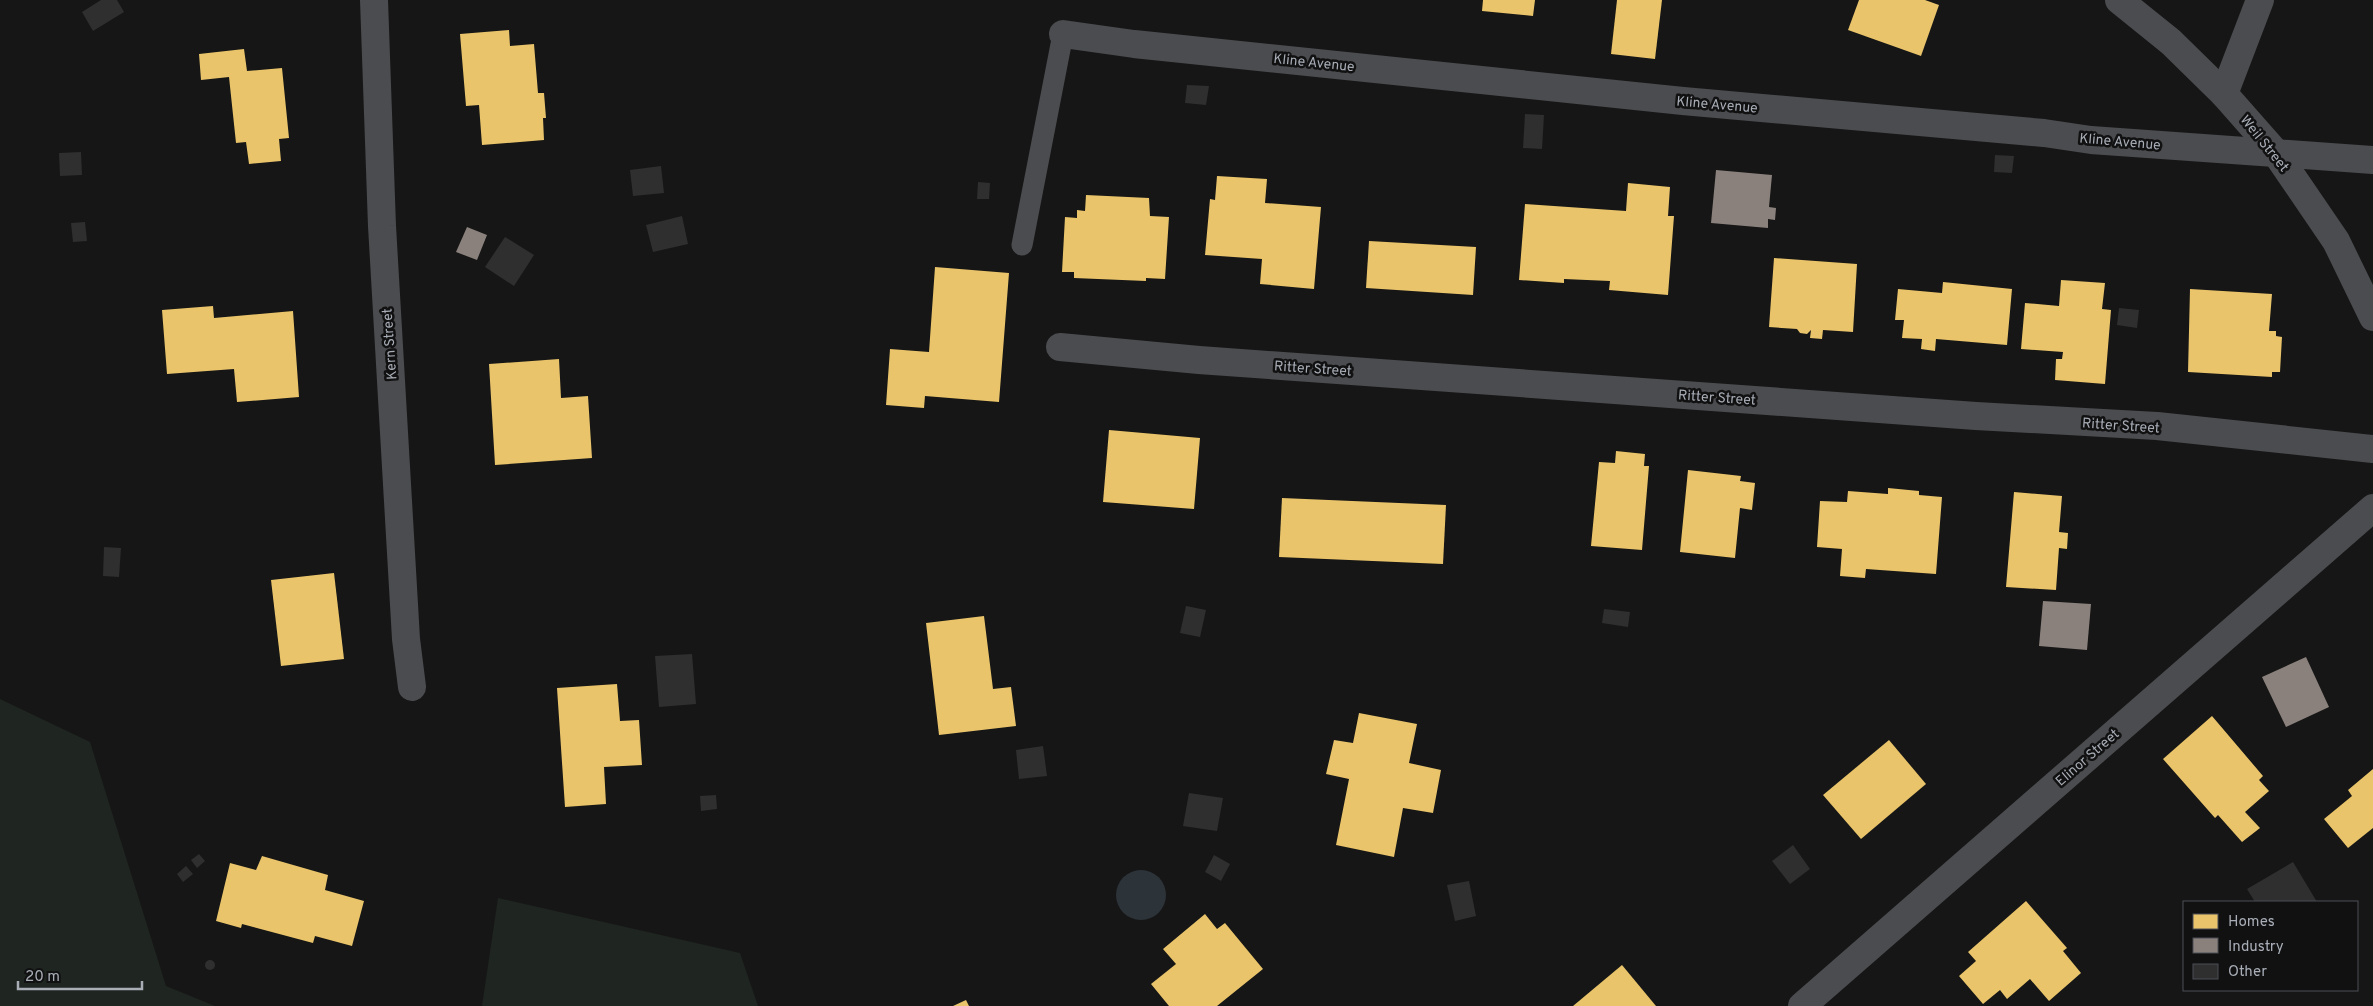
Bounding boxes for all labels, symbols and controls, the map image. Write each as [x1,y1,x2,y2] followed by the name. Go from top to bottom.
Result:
[1272,51,1355,76] street label: Kline Avenue
[1675,93,1758,118] street label: Kline Avenue
[2236,112,2292,176] street label: Weil Street
[2078,130,2161,155] street label: Kline Avenue
[380,308,401,380] street label: Kern Street
[1273,358,1352,381] street label: Ritter Street
[1677,387,1756,410] street label: Ritter Street
[2081,415,2160,438] street label: Ritter Street
[2053,726,2123,790] street label: Elinor Street
[2183,901,2358,991] legend
[2228,913,2275,932] text: Homes
[2228,938,2284,957] text: Industry
[18,958,141,990] scale bar
[2228,963,2267,982] text: Other
[25,968,60,987] text: 20 m

